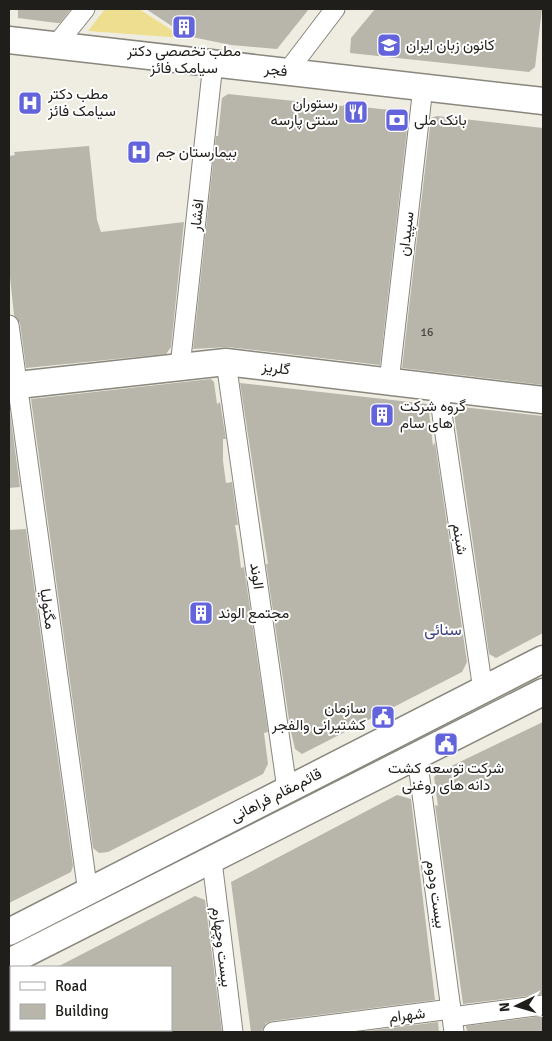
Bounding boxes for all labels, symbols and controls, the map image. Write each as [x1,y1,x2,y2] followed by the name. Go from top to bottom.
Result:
[171,14,197,40] building icon: مطب تخصصی دکتر سیامک فائز
[376,32,402,58] school or university icon: کانون زبان ایران
[406,36,495,54] place label: کانون زبان ایران
[126,42,241,77] place label: مطب تخصصی دکتر سیامک فائز
[263,60,289,80] street label: فجر
[47,85,116,120] place label: مطب دکتر سیامک فائز
[17,90,43,116] hospital icon: مطب دکتر سیامک فائز
[271,94,338,130] place label: رستوران سنتی پارسه
[343,99,369,125] restaurant icon: رستوران سنتی پارسه
[384,107,410,133] bank icon: بانک ملی
[414,111,467,130] place label: بانک ملی
[126,139,152,165] hospital icon: بیمارستان جم
[156,143,237,162] place label: بیمارستان جم
[186,198,208,233] street label: افشار
[394,210,419,257] street label: سپیدان
[421,325,433,340] house number: 16
[260,357,291,379] street label: گلریز
[400,397,466,433] place label: گروه شرکت های سام
[369,402,395,428] building icon: گروه شرکت های سام
[448,522,471,556] street label: شبنم
[246,562,268,590] street label: الوند
[36,587,60,631] street label: مگنولیا
[188,600,214,626] building icon: مجتمع الوند
[218,604,289,624] place label: مجتمع الوند
[424,620,462,640] district label: سنائی
[271,699,366,735] place label: سازمان کشتیرانی والفجر
[370,704,396,730] public building icon: سازمان کشتیرانی والفجر
[433,731,459,757] public building icon: شرکت توسعه کشت دانه های روغنی
[388,759,504,795] place label: شرکت توسعه کشت دانه های روغنی
[227,764,325,827] street label: قائم‌مقام فراهانی
[421,858,450,930] street label: بیست ودوم
[207,906,236,988] street label: بیست وچهارم
[10,966,172,1031] legend
[55,977,87,995] text: Road
[492,981,542,1031] north arrow
[496,1001,513,1013] text: N
[55,1002,109,1020] text: Building
[388,1004,426,1027] street label: شهرام

